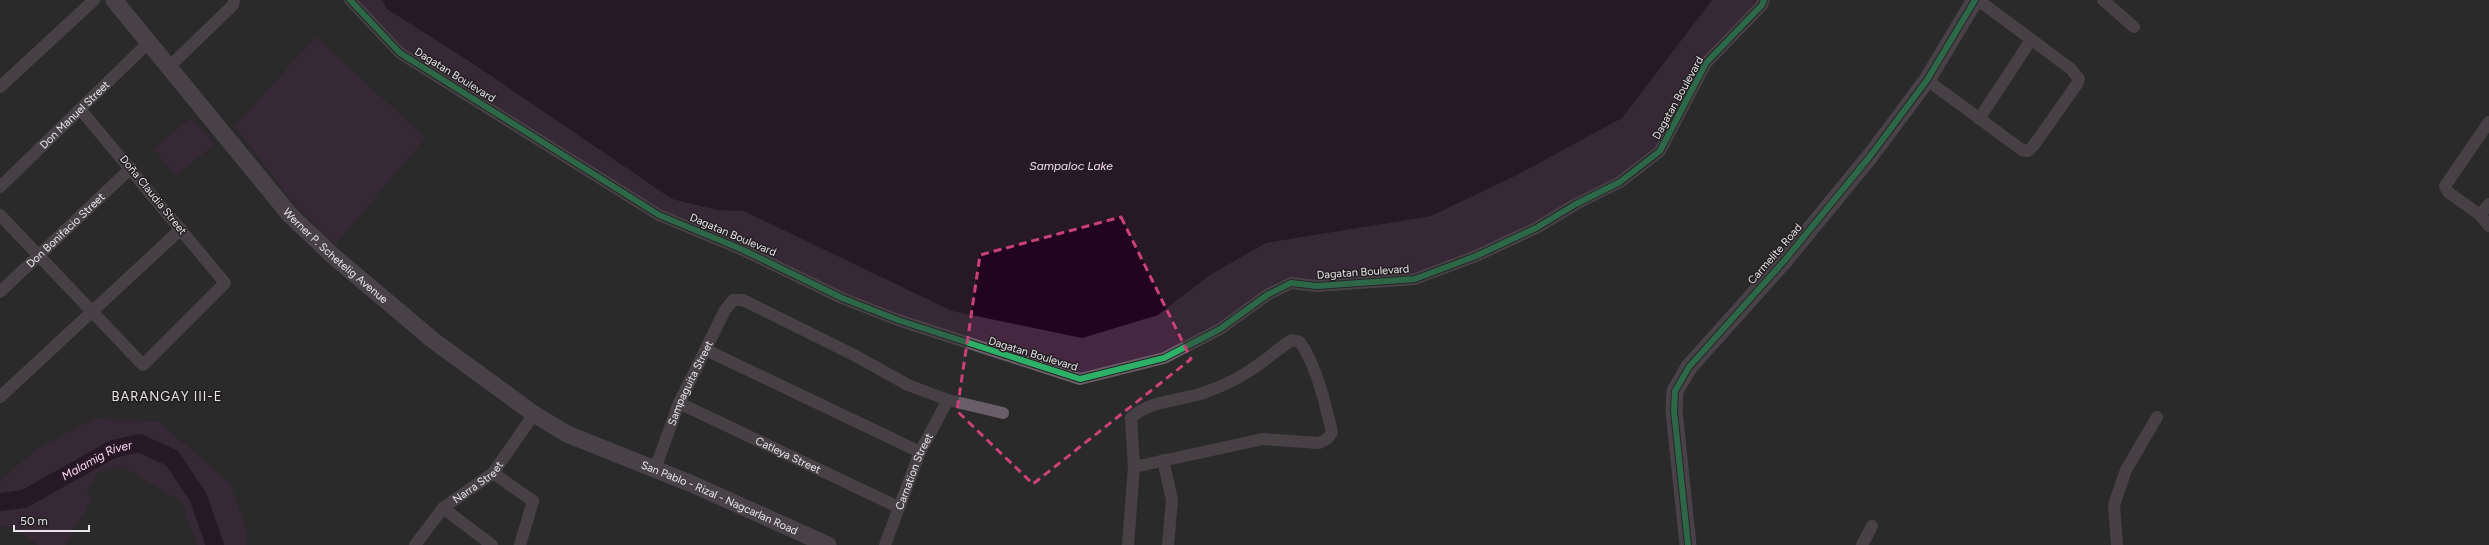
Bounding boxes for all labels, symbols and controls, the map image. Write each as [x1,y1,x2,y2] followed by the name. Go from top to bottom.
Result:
[412,45,498,105] street label: Dagatan Boulevard
[1650,54,1706,142] street label: Dagatan Boulevard
[37,78,112,151] street label: Don Manuel Street
[117,153,189,237] street label: Doña Claudia Street
[1029,159,1113,173] water label: Sampaloc Lake
[24,190,107,270] street label: Don Bonifacio Street
[281,205,391,306] street label: Werner P. Schetelig Avenue
[688,211,778,259] street label: Dagatan Boulevard
[1745,221,1805,287] street label: Carmelite Road
[1316,262,1410,282] street label: Dagatan Boulevard
[987,334,1079,374] street label: Dagatan Boulevard
[665,338,715,427] street label: Sampaguita Street
[112,389,222,404] district label: BARANGAY III-E
[892,431,935,512] street label: Carnation Street
[753,434,823,476] street label: Catleya Street
[59,438,134,483] water label: Malamig River
[639,458,800,537] street label: San Pablo - Rizal - Nagcarlan Road
[450,459,506,506] street label: Narra Street
[14,507,89,533] scale bar
[20,514,48,528] text: 50 m

